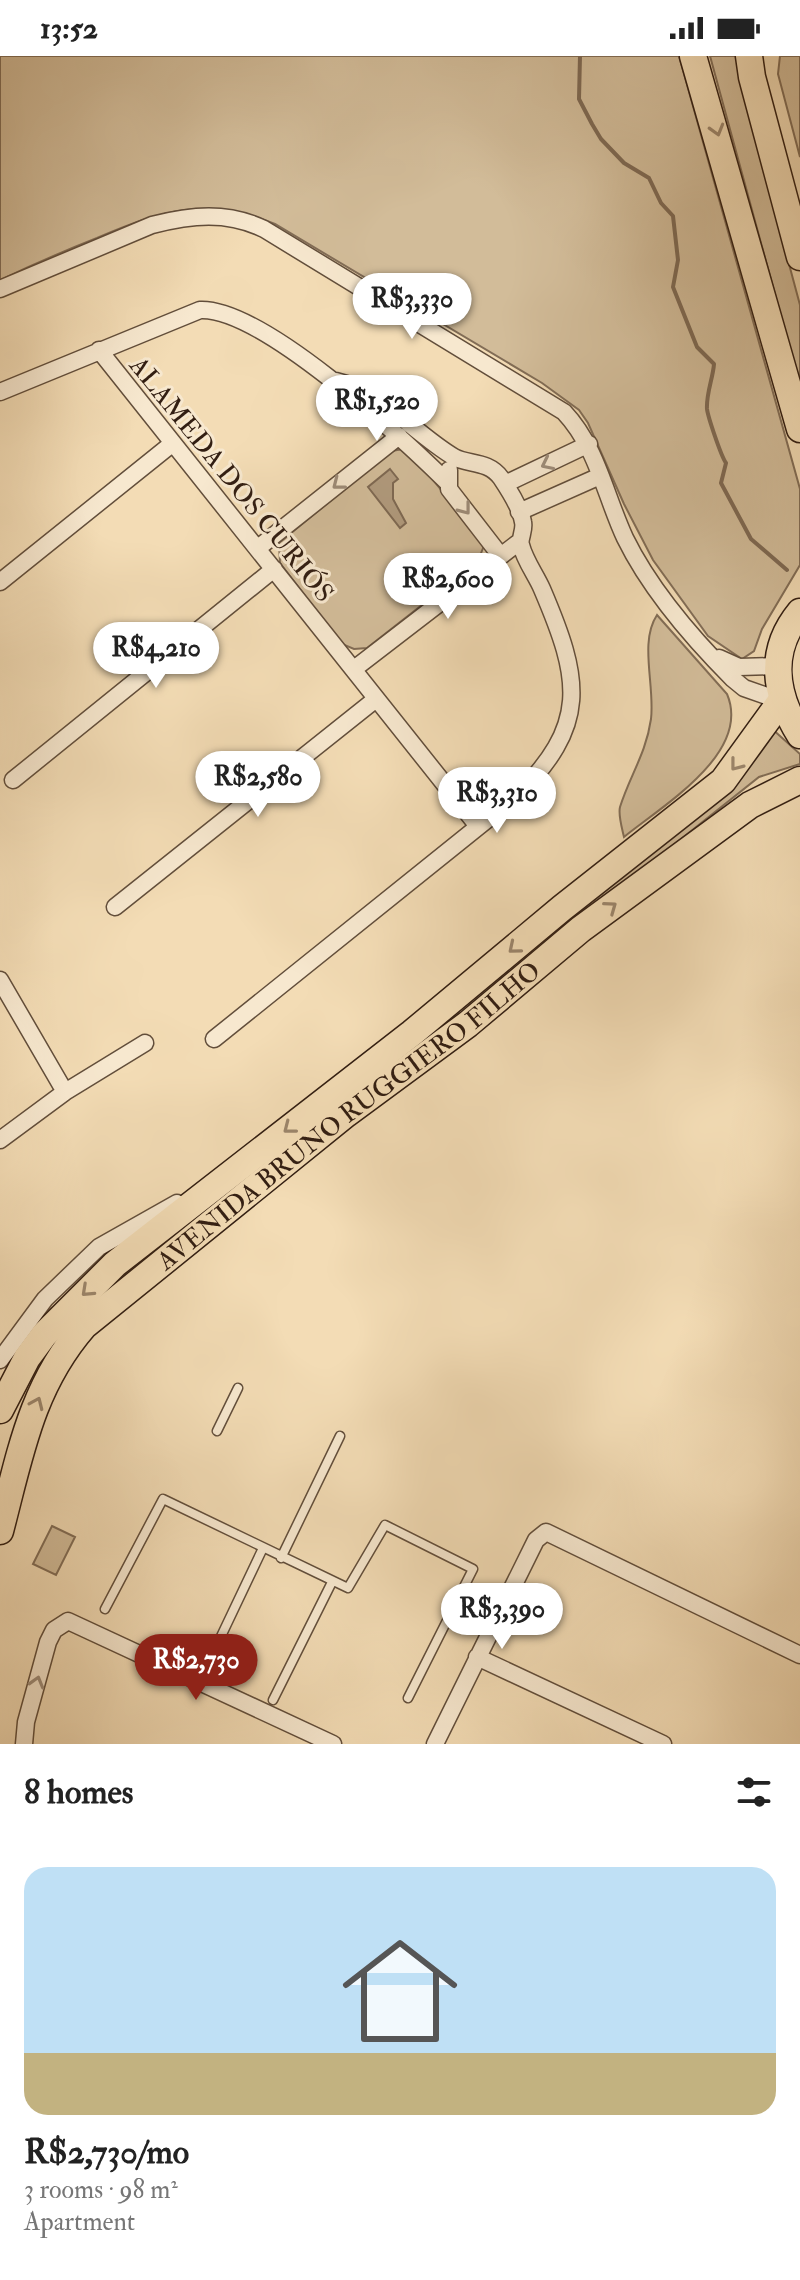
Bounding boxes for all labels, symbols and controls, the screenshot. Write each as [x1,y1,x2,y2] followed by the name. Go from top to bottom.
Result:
[40,10,98,47] text: 13:52
[708,123,724,137] one-way arrow
[338,273,486,341] pin: R$3,330
[371,283,453,315] text: R$3,330
[122,348,342,609] street label: ALAMEDA DOS CURIÓS
[303,375,451,443] pin: R$1,520
[334,385,420,417] text: R$1,520
[540,454,555,470] one-way arrow
[333,474,347,489] one-way arrow
[455,500,469,515] one-way arrow
[374,553,522,621] pin: R$2,600
[402,563,494,595] text: R$2,600
[82,622,230,690] pin: R$4,210
[111,632,201,664] text: R$4,210
[184,751,332,819] pin: R$2,580
[731,756,745,771] one-way arrow
[213,761,303,793] text: R$2,580
[423,767,571,835] pin: R$3,310
[456,777,538,809] text: R$3,310
[602,902,616,917] one-way arrow
[509,938,523,953] one-way arrow
[150,955,547,1278] street label: AVENIDA BRUNO RUGGIERO FILHO
[284,1118,298,1132] one-way arrow
[82,1281,96,1296] one-way arrow
[27,1396,43,1411] one-way arrow
[428,1583,576,1651] pin: R$3,390
[459,1593,545,1625] text: R$3,390
[122,1634,270,1702] pin: R$2,730
[153,1644,239,1676] text: R$2,730
[28,1676,44,1690] one-way arrow
[732,1770,776,1814] icon: filters
[24,1771,133,1814] text: 8 homes
[328,1919,472,2063] icon: home
[24,2131,189,2174] text: R$2,730/mo
[24,2174,178,2206] text: 3 rooms · 98 m²
[24,2206,135,2238] text: Apartment

